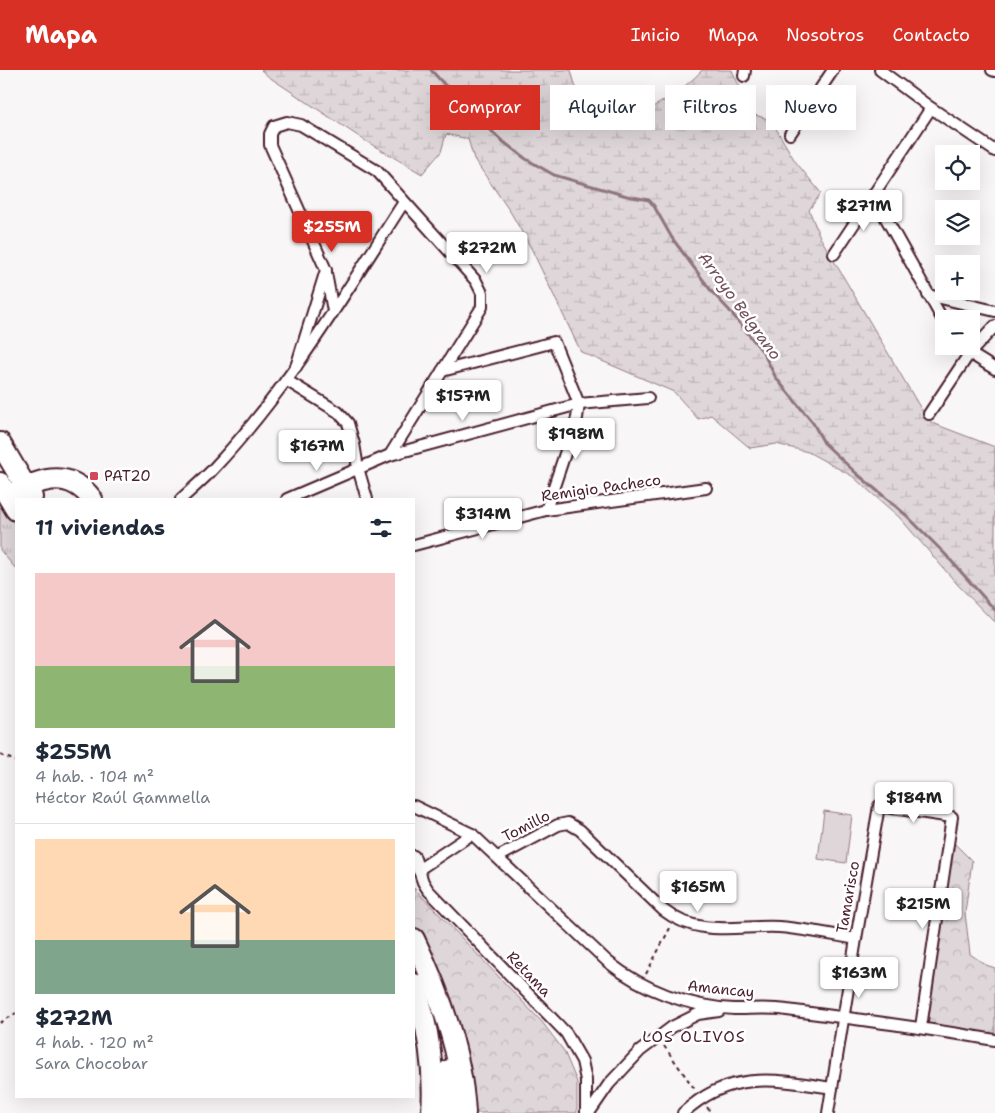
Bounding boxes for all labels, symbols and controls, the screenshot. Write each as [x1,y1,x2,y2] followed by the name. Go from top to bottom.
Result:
[25,19,97,51] text: Mapa
[631,23,680,47] text: Inicio
[708,23,758,47] text: Mapa
[786,23,864,47] text: Nosotros
[892,23,970,47] text: Contacto
[430,85,540,130] chip: Comprar
[550,85,655,130] chip: Alquilar
[665,85,756,130] chip: Filtros
[766,85,856,130] chip: Nuevo
[935,145,980,355] map controls
[935,145,980,190] button: locate
[829,190,899,232] pin: $271M
[836,195,892,216] text: $271M
[935,200,980,245] button: layers
[297,210,367,253] pin: $255M
[303,216,361,237] text: $255M
[452,232,522,274] pin: $272M
[457,237,517,258] text: $272M
[694,248,786,364] water label: Arroyo Belgrano
[935,255,980,300] button: +
[935,310,980,355] button: −
[428,380,498,422] pin: $157M
[436,385,490,406] text: $157M
[541,418,611,460] pin: $198M
[548,423,604,444] text: $198M
[282,430,352,472] pin: $167M
[289,435,345,456] text: $167M
[104,466,151,486] place label: PAT20
[88,470,100,482] marker: PAT20
[540,470,662,506] street label: Remigio Pacheco
[448,498,518,540] pin: $314M
[455,503,511,524] text: $314M
[35,514,165,542] text: 11 viviendas
[367,514,395,542] icon: filters
[170,606,260,696] icon: home
[35,738,111,766] text: $255M
[35,766,154,787] text: 4 hab. · 104 m²
[879,782,949,824] pin: $184M
[35,787,210,808] text: Héctor Raúl Gammella
[886,787,942,808] text: $184M
[499,805,553,847] street label: Tomillo
[832,859,864,935] street label: Tamarisco
[663,870,733,913] pin: $165M
[170,871,260,961] icon: home
[671,876,725,897] text: $165M
[888,888,958,930] pin: $215M
[896,893,950,914] text: $215M
[502,947,556,1002] street label: Retama
[824,956,894,999] pin: $163M
[831,962,887,983] text: $163M
[687,976,755,1002] street label: Amancay
[35,1004,112,1032] text: $272M
[642,1026,746,1047] district label: LOS OLIVOS
[35,1032,154,1053] text: 4 hab. · 120 m²
[35,1053,148,1074] text: Sara Chocobar

